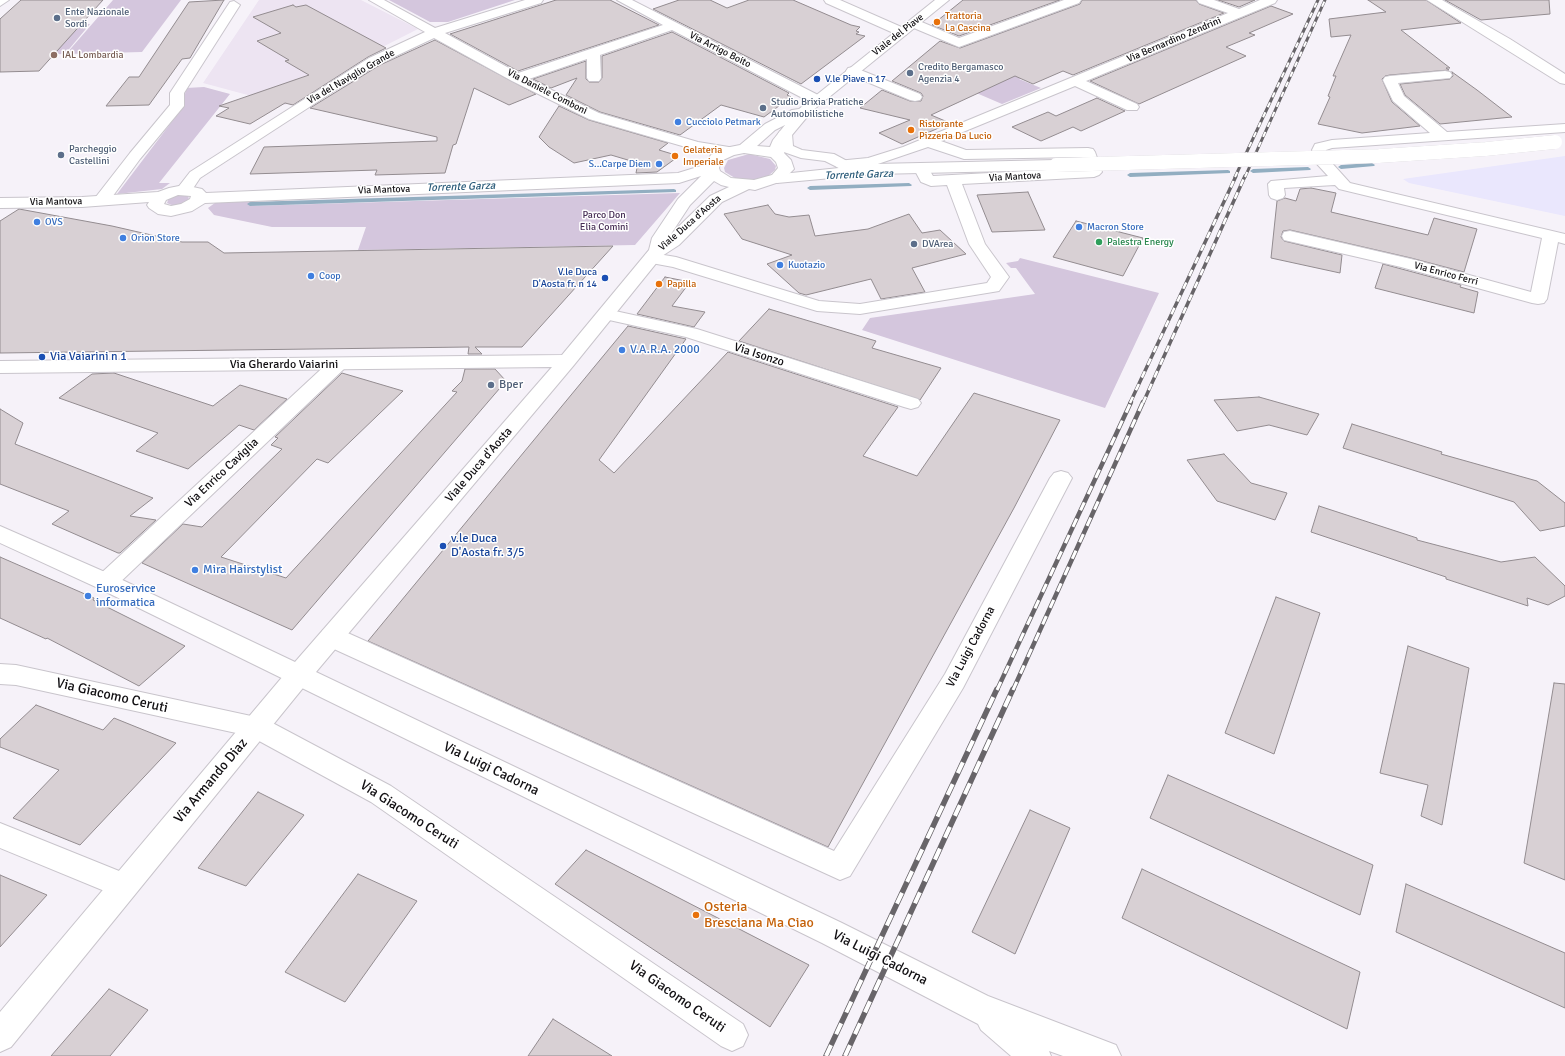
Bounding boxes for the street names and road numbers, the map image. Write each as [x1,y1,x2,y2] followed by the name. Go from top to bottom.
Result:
[870,11,926,59] street label: Viale del Piave
[1125,15,1223,65] street label: Via Bernardino Zendrini
[687,29,753,71] street label: Via Arrigo Boito
[305,47,397,107] street label: Via del Naviglio Grande
[505,67,589,117] street label: Via Daniele Comboni
[989,170,1041,184] street label: Via Mantova
[358,183,410,197] street label: Via Mantova
[656,193,724,253] street label: Viale Duca d'Aosta
[30,196,82,208] street label: Via Mantova
[1413,260,1479,288] street label: Via Enrico Ferri
[732,340,786,370] street label: Via Isonzo
[230,358,338,372] street label: Via Gherardo Vaiarini
[442,424,516,506] street label: Viale Duca d'Aosta
[182,435,262,511] street label: Via Enrico Caviglia
[944,604,998,690] street label: Via Luigi Cadorna
[55,675,169,717] street label: Via Giacomo Ceruti
[171,735,251,827] street label: Via Armando Diaz
[440,739,542,799] street label: Via Luigi Cadorna
[357,777,461,853] street label: Via Giacomo Ceruti
[830,927,930,989] street label: Via Luigi Cadorna
[625,957,729,1037] street label: Via Giacomo Ceruti

